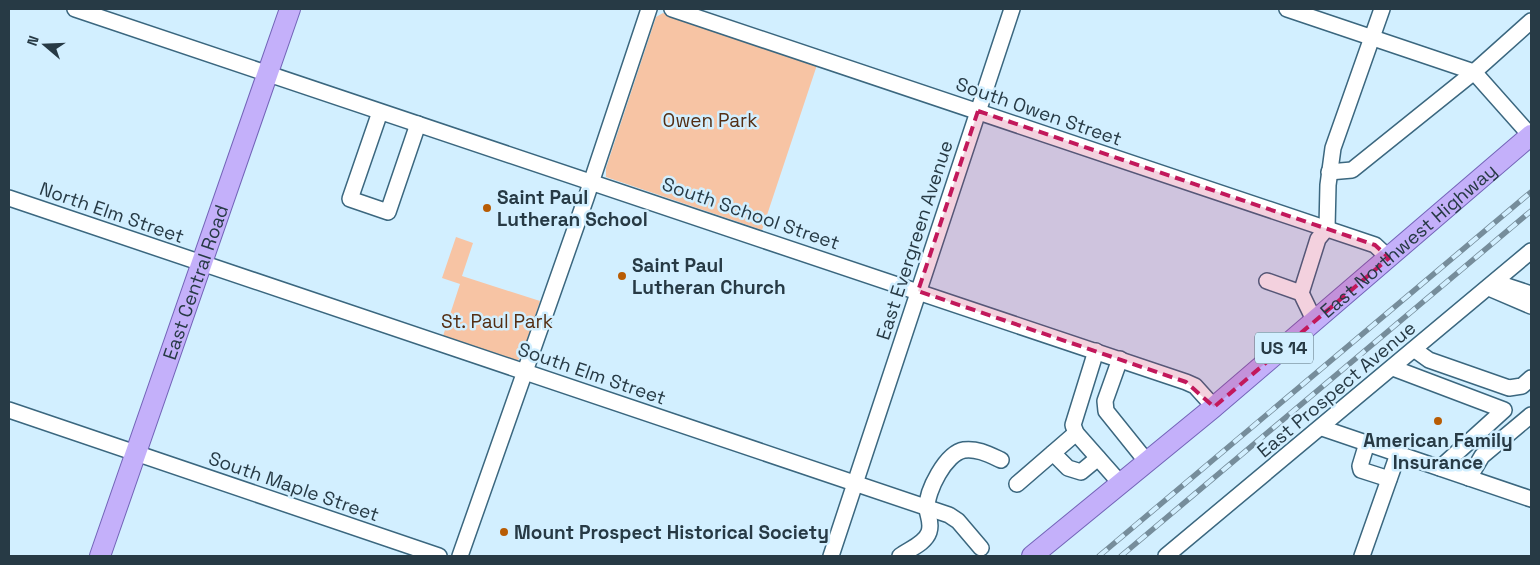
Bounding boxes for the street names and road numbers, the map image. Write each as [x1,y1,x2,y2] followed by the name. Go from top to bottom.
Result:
[953,71,1125,152] street label: South Owen Street
[870,137,959,343] street label: East Evergreen Avenue
[1315,158,1502,324] street label: East Northwest Highway
[659,171,843,256] street label: South School Street
[36,176,188,249] street label: North Elm Street
[157,201,234,363] street label: East Central Road
[1252,316,1421,463] street label: East Prospect Avenue
[1255,332,1313,363] road number: US 14
[515,336,669,411] street label: South Elm Street
[205,446,382,527] street label: South Maple Street

